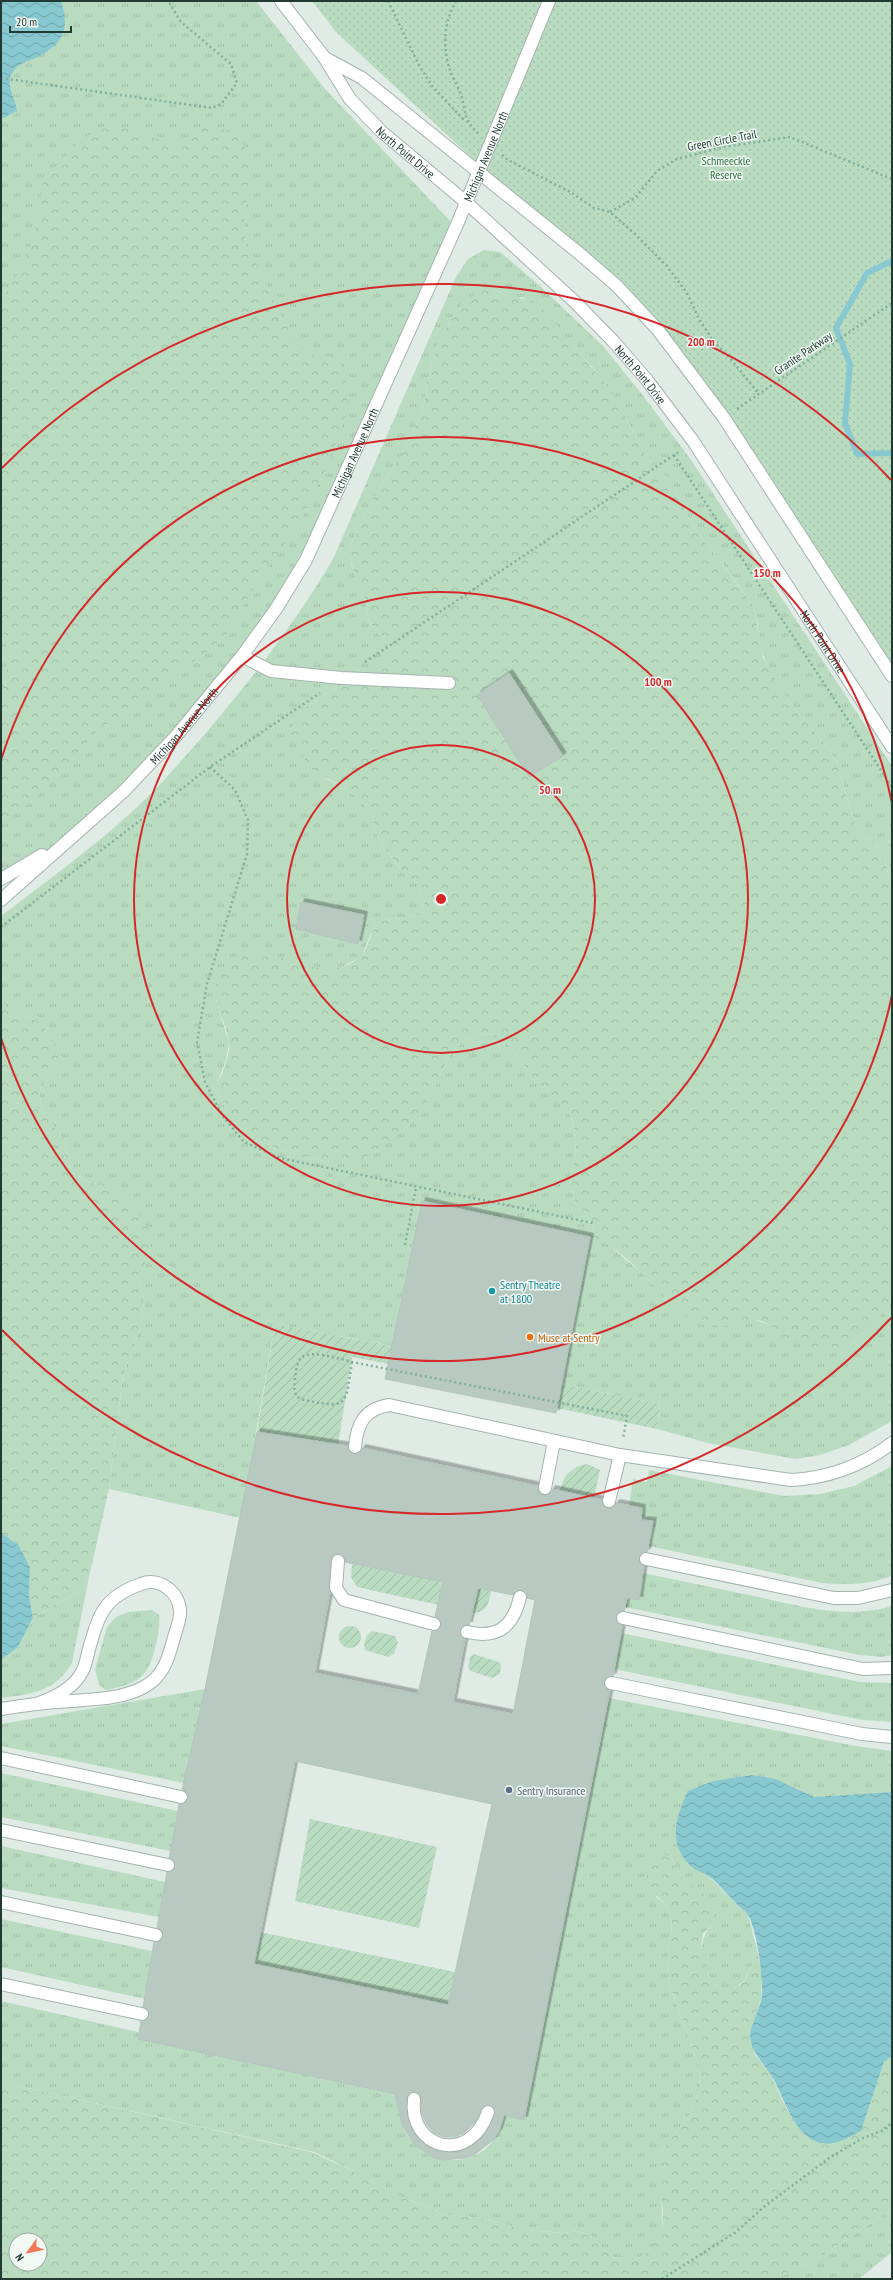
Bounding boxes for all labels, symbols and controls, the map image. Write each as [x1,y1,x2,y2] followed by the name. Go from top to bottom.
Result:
[10,8,71,34] scale bar
[16,14,37,29] text: 20 m
[460,109,510,204] street label: Michigan Avenue North
[373,123,438,181] street label: North Point Drive
[686,126,758,154] street label: Green Circle Trail
[702,153,750,182] park label: Schmeeckle Reserve
[771,328,835,378] street label: Granite Parkway
[687,334,715,349] text: 200 m
[612,341,670,407] street label: North Point Drive
[328,405,381,500] street label: Michigan Avenue North
[753,565,781,580] text: 150 m
[797,607,849,676] street label: North Point Drive
[644,674,672,689] text: 100 m
[146,684,221,767] street label: Michigan Avenue North
[539,782,561,797] text: 50 m
[434,892,448,906] centre of rings
[500,1277,560,1306] place label: Sentry Theatre at 1800
[487,1286,497,1296] marker: Sentry Theatre at 1800
[538,1330,600,1345] place label: Muse at Sentry
[525,1332,535,1342] marker: Muse at Sentry
[517,1783,585,1798] place label: Sentry Insurance
[504,1785,514,1795] marker: Sentry Insurance
[8,2232,48,2272] north arrow
[12,2251,27,2264] text: N

